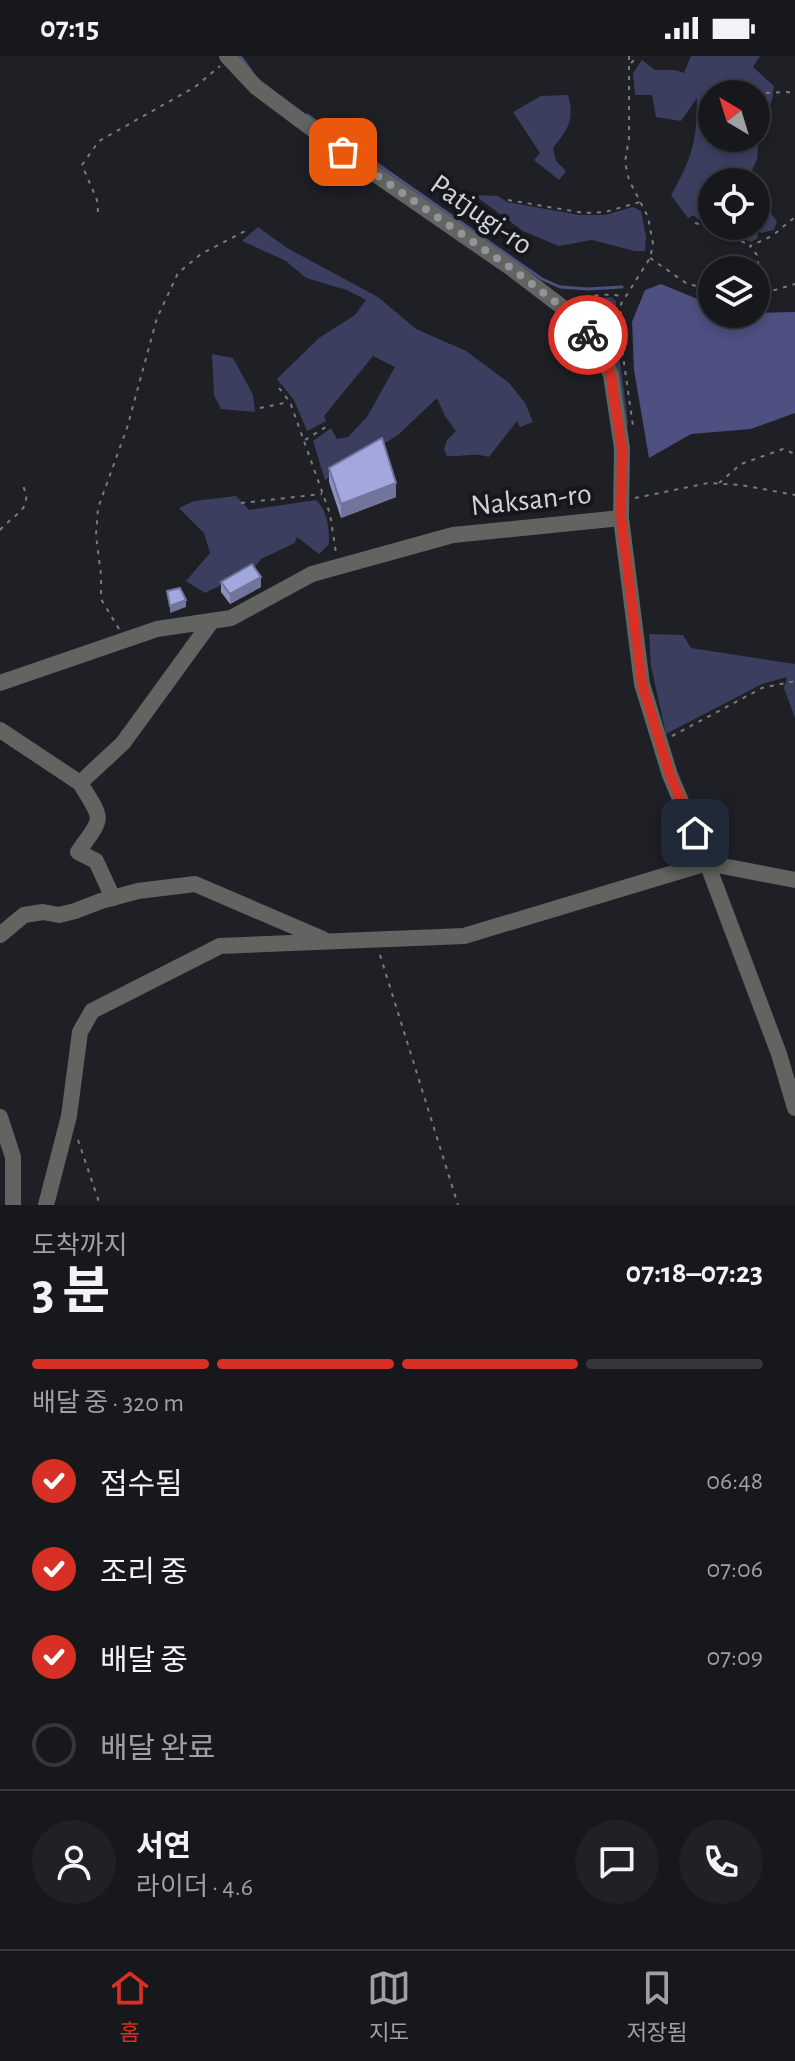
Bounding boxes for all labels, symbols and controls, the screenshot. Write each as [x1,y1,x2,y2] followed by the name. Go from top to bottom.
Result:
[40,13,99,43] text: 07:15
[698,80,770,152] north arrow
[698,80,770,328] map controls
[309,118,377,186] pin
[321,130,365,174] icon: bag
[698,168,770,240] button: locate
[425,169,538,261] street label: Patjugi-ro
[698,256,770,328] button: layers
[548,295,628,375] courier
[566,313,610,357] icon: bike
[469,479,593,521] street label: Naksan-ro
[661,799,729,867] pin
[673,811,717,855] icon: home
[32,1233,128,1259] text: 도착까지
[626,1258,763,1288] text: 07:18–07:23
[32,1266,110,1318] text: 3 분
[32,1390,184,1416] text: 배달 중 · 320 m
[32,1459,76,1503] icon: check
[706,1468,763,1494] text: 06:48
[100,1470,183,1500] text: 접수됨
[32,1547,76,1591] icon: check
[707,1556,763,1582] text: 07:06
[100,1558,188,1588] text: 조리 중
[32,1635,76,1679] icon: check
[707,1644,763,1670] text: 07:09
[100,1646,188,1676] text: 배달 중
[100,1734,215,1764] text: 배달 완료
[32,1820,116,1904] button: person
[575,1820,659,1904] button: chat
[679,1820,763,1904] button: phone
[136,1832,191,1862] text: 서연
[136,1874,253,1900] text: 라이더 · 4.6
[108,1966,152,2046] tab: 홈
[367,1966,411,2046] tab: 지도
[627,1966,687,2046] tab: 저장됨

